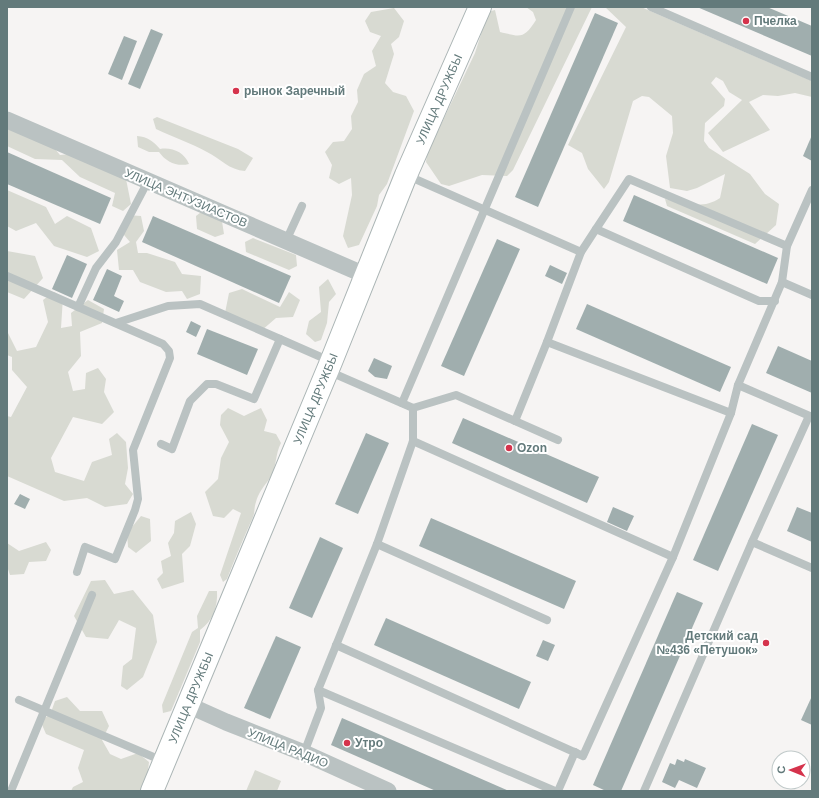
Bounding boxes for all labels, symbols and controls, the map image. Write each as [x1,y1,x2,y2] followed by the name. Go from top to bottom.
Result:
[754,14,797,28] place label: Пчелка
[741,16,751,26] marker: Пчелка
[413,52,465,147] street label: УЛИЦА ДРУЖБЫ
[244,84,345,98] place label: рынок Заречный
[231,86,241,96] marker: рынок Заречный
[123,166,249,230] street label: УЛИЦА ЭНТУЗИАСТОВ
[291,351,341,446] street label: УЛИЦА ДРУЖБЫ
[517,441,547,455] place label: Ozon
[504,443,514,453] marker: Ozon
[657,629,758,657] place label: Детский сад №436 «Петушок»
[761,638,771,648] marker: Детский сад №436 «Петушок»
[166,650,216,745] street label: УЛИЦА ДРУЖБЫ
[246,725,330,771] street label: УЛИЦА РАДИО
[355,736,383,750] place label: Утро
[342,738,352,748] marker: Утро
[771,750,811,790] north arrow
[775,766,787,774] text: С

